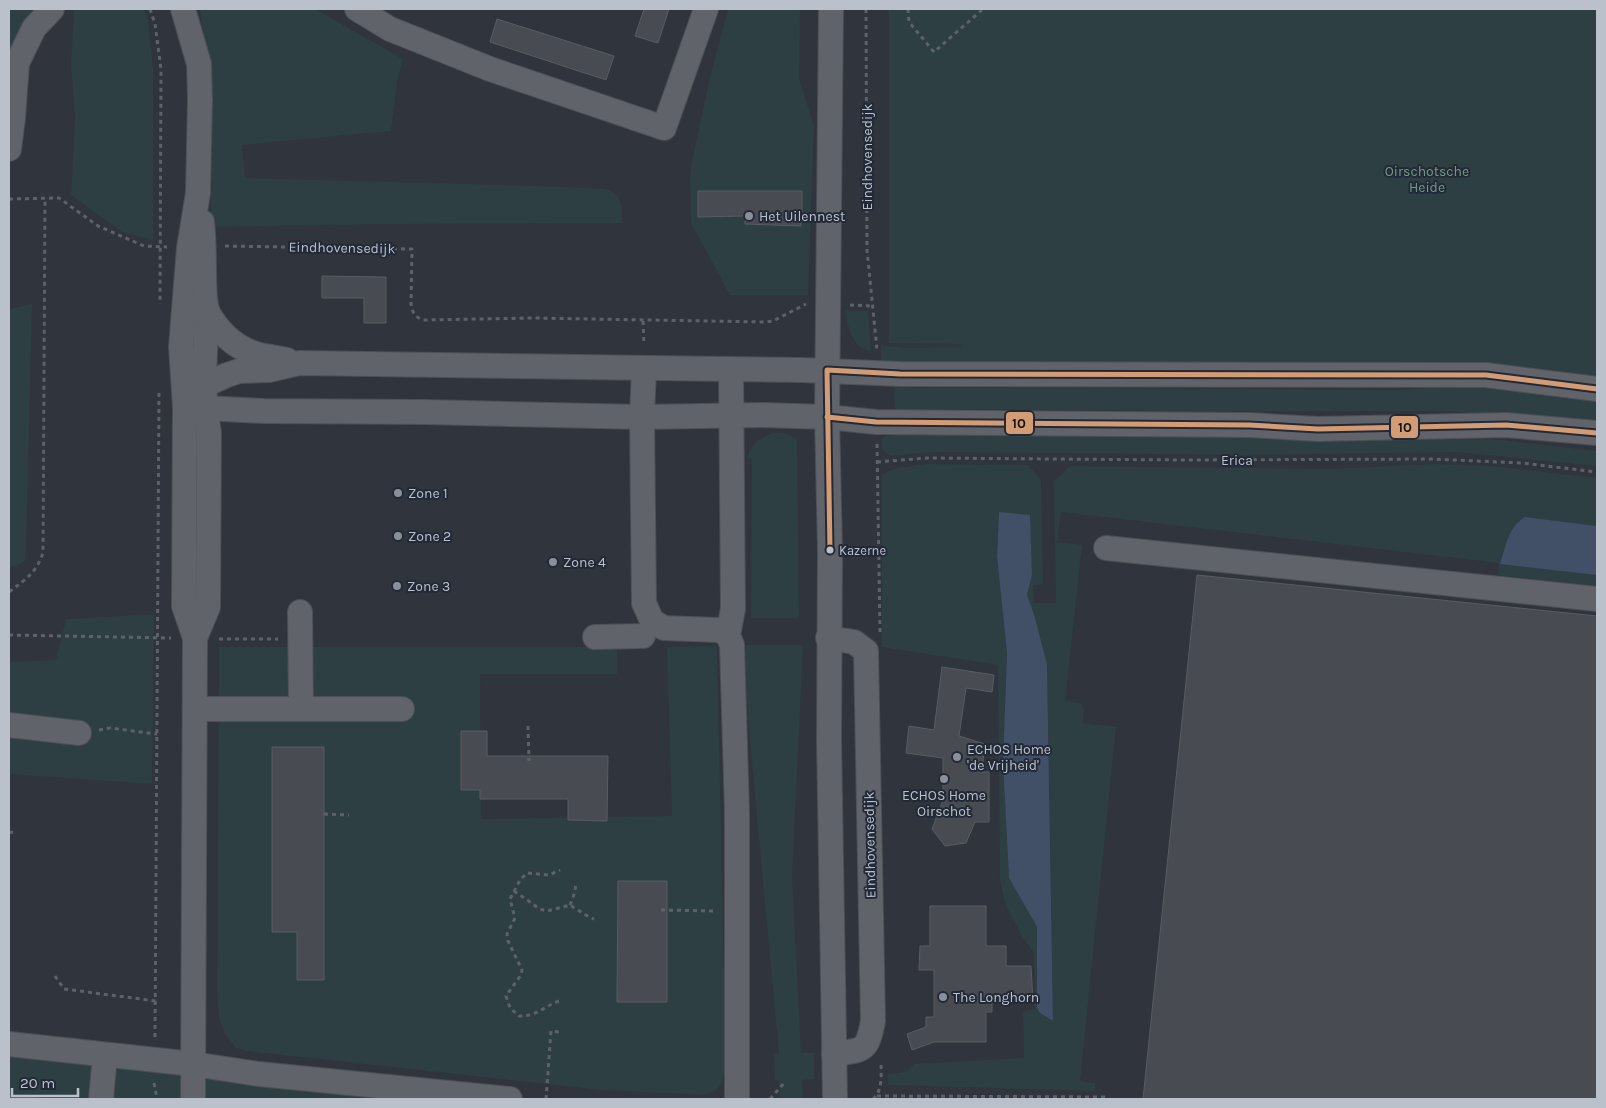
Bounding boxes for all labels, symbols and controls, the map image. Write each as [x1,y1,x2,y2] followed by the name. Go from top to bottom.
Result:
[859,103,876,210] street label: Eindhovensedijk
[1385,163,1469,196] park label: Oirschotsche Heide
[759,208,845,225] place label: Het Uilennest
[743,210,755,222] marker: Het Uilennest
[288,239,396,257] street label: Eindhovensedijk
[1005,411,1034,435] line badge: 10
[1012,415,1026,432] text: 10
[1390,415,1419,439] line badge: 10
[1398,419,1412,436] text: 10
[1221,452,1253,469] street label: Erica
[408,485,448,502] place label: Zone 1
[392,487,404,499] marker: Zone 1
[408,528,451,545] place label: Zone 2
[392,530,404,542] marker: Zone 2
[839,543,886,558] place label: Kazerne
[825,545,835,555] marker: Kazerne
[563,554,606,571] place label: Zone 4
[547,556,559,568] marker: Zone 4
[407,578,450,595] place label: Zone 3
[391,580,403,592] marker: Zone 3
[967,741,1051,774] place label: ECHOS Home 'de Vrijheid'
[951,751,963,763] marker: ECHOS Home 'de Vrijheid'
[938,773,950,785] marker: ECHOS Home Oirschot
[902,787,986,820] place label: ECHOS Home Oirschot
[861,791,879,899] street label: Eindhovensedijk
[953,989,1039,1006] place label: The Longhorn
[937,991,949,1003] marker: The Longhorn
[12,1066,79,1098] scale bar
[20,1074,55,1092] text: 20 m

